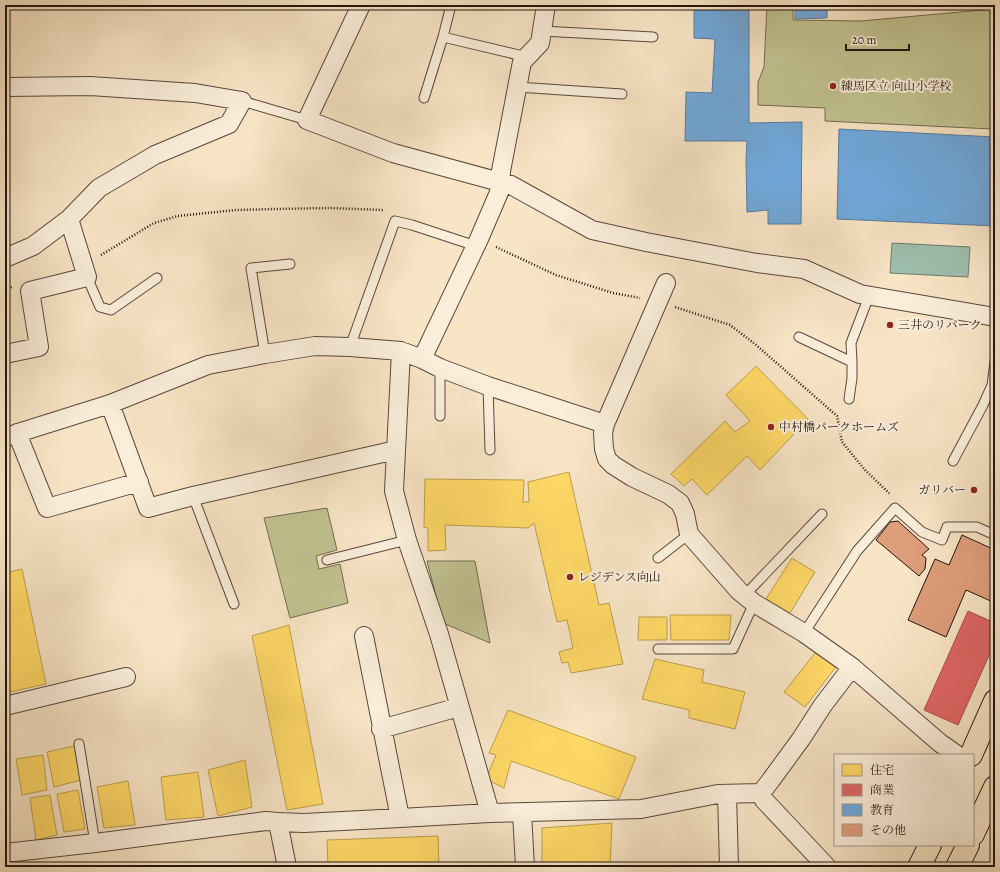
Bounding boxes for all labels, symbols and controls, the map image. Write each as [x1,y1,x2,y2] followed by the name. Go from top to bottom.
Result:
[846,26,909,52] scale bar
[852,32,876,48] text: 20 m
[841,78,951,94] place label: 練馬区立 向山小学校
[828,81,838,91] marker: 練馬区立 向山小学校
[898,317,982,333] place label: 三井のリパーク
[885,320,895,330] marker: 三井のリパーク
[779,419,899,435] place label: 中村橋パークホームズ
[766,422,776,432] marker: 中村橋パークホームズ
[918,482,966,498] place label: ガリバー
[969,485,979,495] marker: ガリバー
[578,569,661,585] place label: レジデンス向山
[565,572,575,582] marker: レジデンス向山
[834,754,974,846] legend
[870,762,894,778] text: 住宅
[870,782,894,798] text: 商業
[870,802,894,818] text: 教育
[870,822,906,838] text: その他

